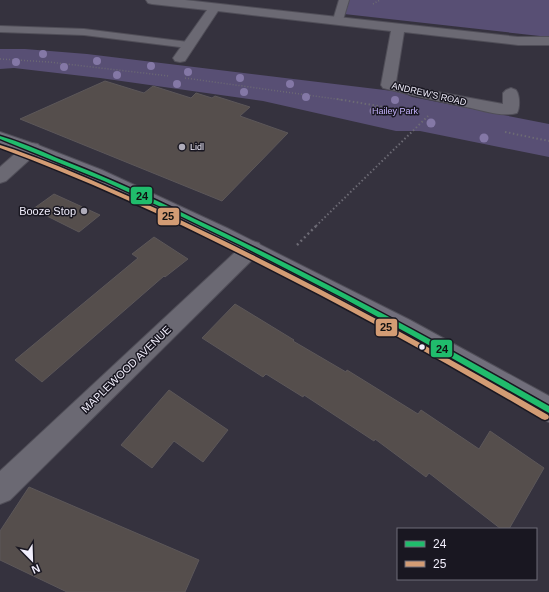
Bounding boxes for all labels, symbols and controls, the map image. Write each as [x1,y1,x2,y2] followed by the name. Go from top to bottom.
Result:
[391,81,468,108] street label: ANDREW'S ROAD
[372,106,419,116] park label: Hailey Park
[177,142,187,152] marker: Lidl
[190,142,204,152] place label: Lidl
[130,186,153,205] line badge: 24
[136,190,149,202] text: 24
[19,205,76,217] place label: Booze Stop
[79,206,89,216] marker: Booze Stop
[157,207,180,226] line badge: 25
[162,210,174,222] text: 25
[375,318,398,337] line badge: 25
[380,321,392,333] text: 25
[79,323,173,415] street label: MAPLEWOOD AVENUE
[430,339,453,358] line badge: 24
[417,342,427,352] unlabelled marker
[436,343,449,355] text: 24
[397,528,537,580] legend
[433,537,447,551] text: 24
[12,540,52,580] north arrow
[433,557,447,571] text: 25
[30,562,42,576] text: N

